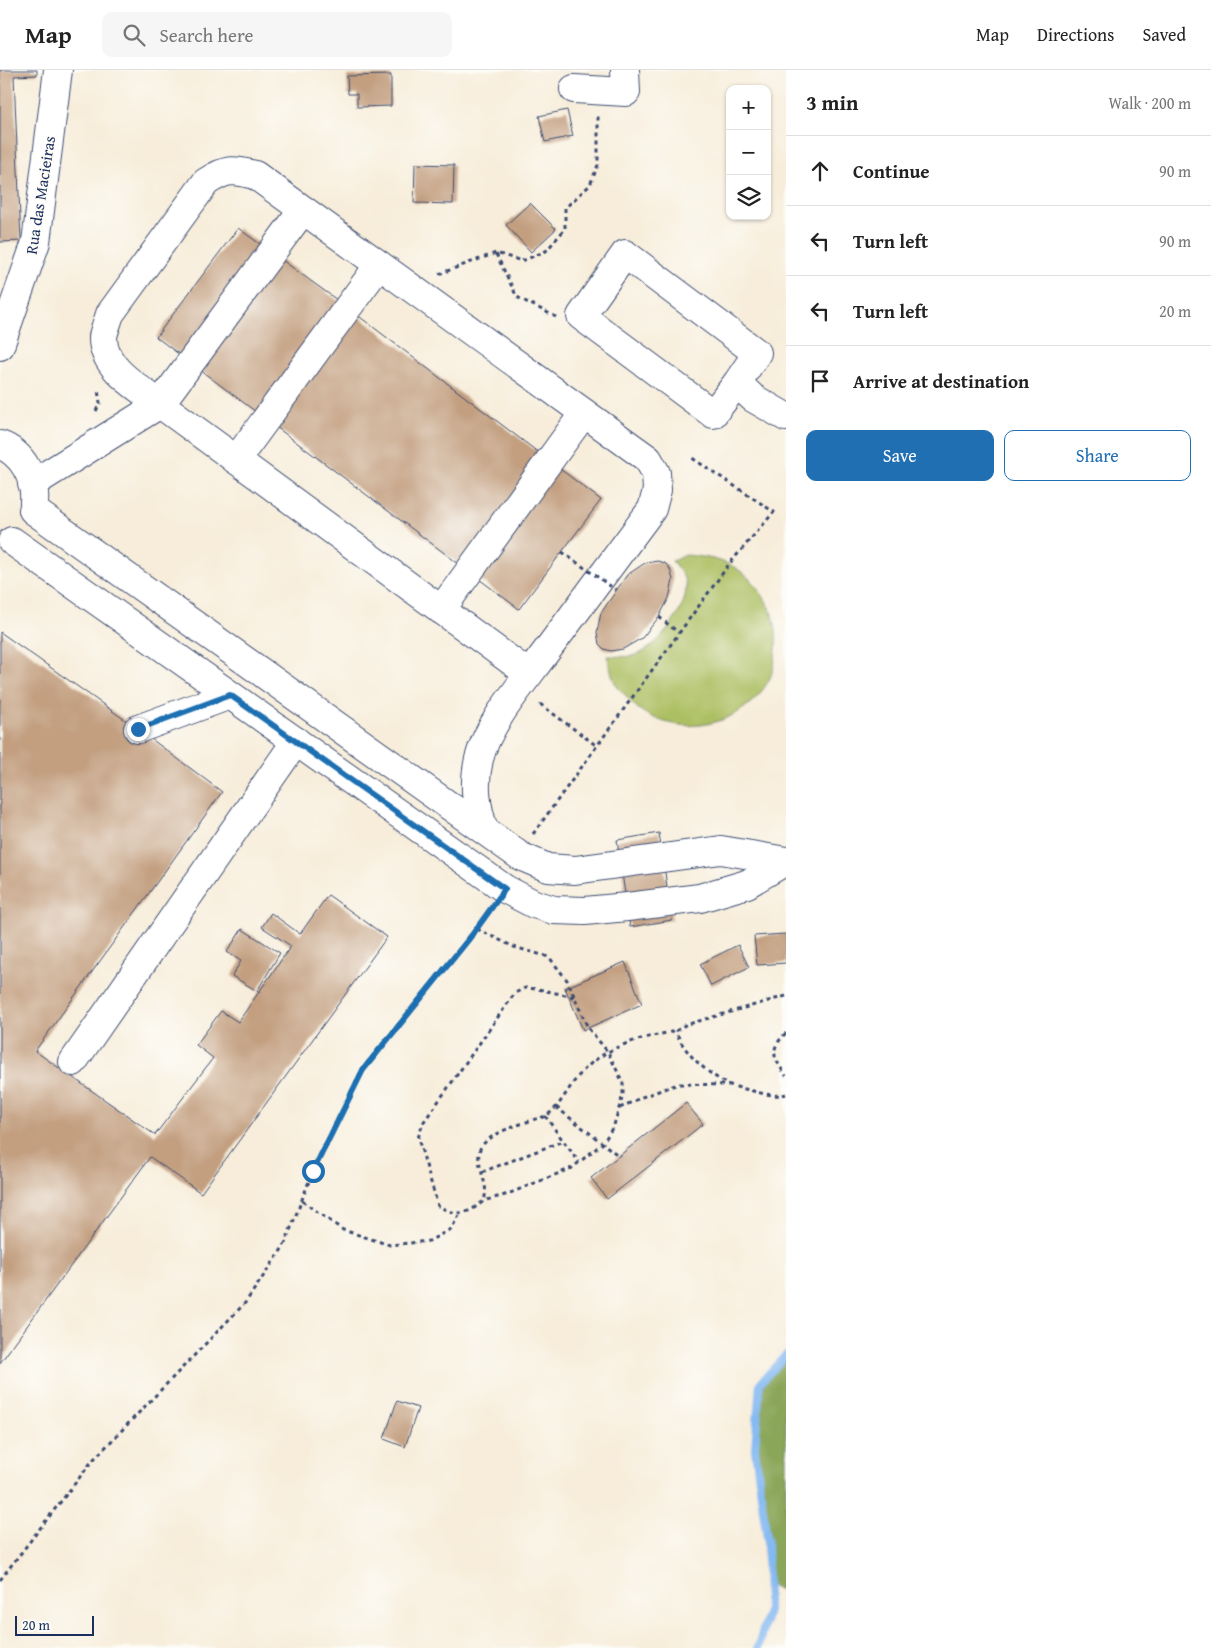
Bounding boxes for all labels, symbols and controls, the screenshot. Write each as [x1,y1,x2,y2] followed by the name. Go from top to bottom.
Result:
[102,12,452,57] search box
[25,17,72,52] text: Map
[120,21,148,49] icon: search
[160,21,253,49] text: Search here
[976,21,1009,48] text: Map
[1037,21,1114,48] text: Directions
[1142,21,1186,48] text: Saved
[726,85,771,220] map controls
[726,85,771,130] button: +
[806,87,858,118] text: 3 min
[1108,91,1191,115] text: Walk · 200 m
[726,130,771,175] button: −
[19,134,61,256] street label: Rua das Macieiras
[806,157,834,185] icon: ahead
[853,157,930,185] text: Continue
[1159,159,1191,183] text: 90 m
[726,175,771,220] button: layers
[806,227,834,255] icon: left
[853,227,928,255] text: Turn left
[1159,229,1191,253] text: 90 m
[806,297,834,325] icon: left
[853,297,928,325] text: Turn left
[1159,299,1191,323] text: 20 m
[806,367,834,395] icon: arrive
[853,367,1029,395] text: Arrive at destination
[806,430,994,481] button: Save
[1004,430,1191,481] button: Share
[127,718,150,741] route end
[302,1160,325,1183] route start
[15,1613,94,1636] scale bar
[22,1615,50,1635] text: 20 m

